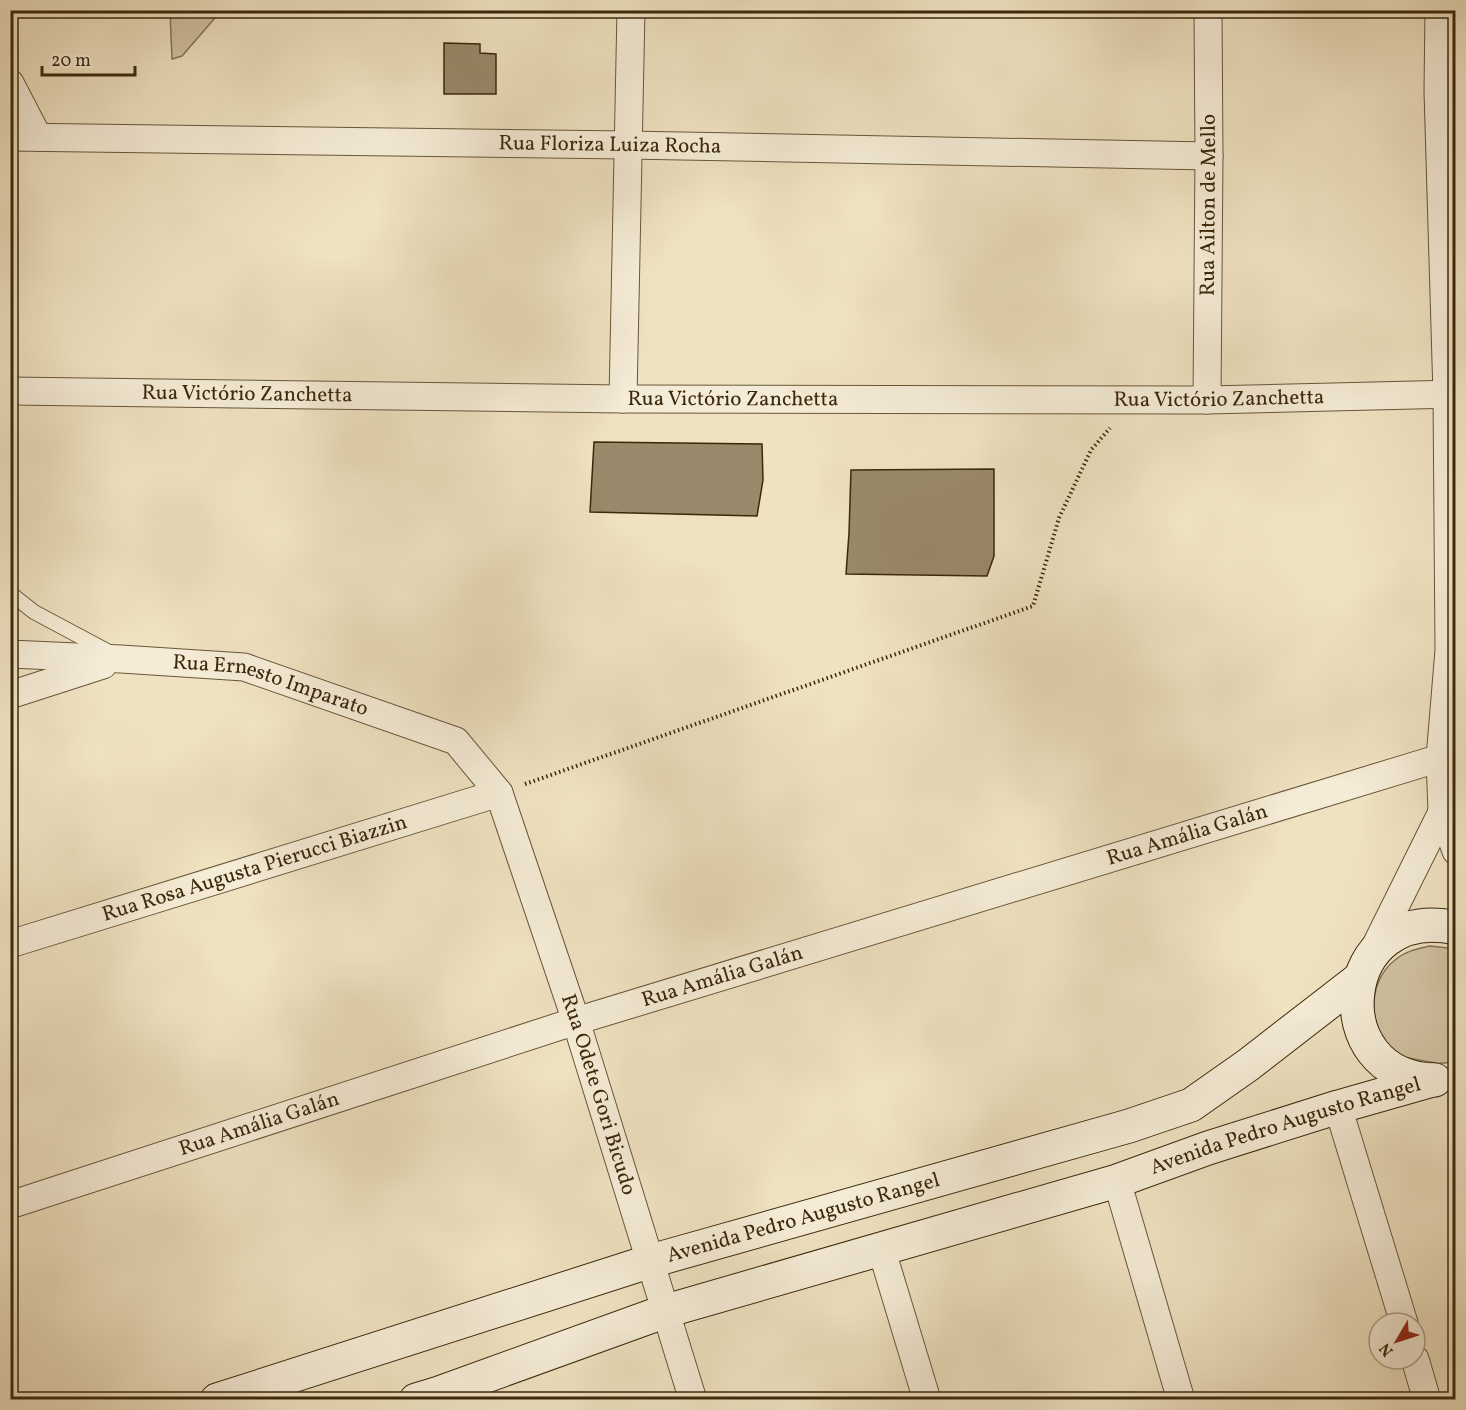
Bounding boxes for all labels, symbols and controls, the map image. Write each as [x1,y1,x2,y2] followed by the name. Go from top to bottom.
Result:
[42,39,135,77] scale bar
[51,49,91,74] text: 20 m
[1193,114,1224,296] street label: Rua Ailton de Mello
[498,129,722,161] street label: Rua Floriza Luiza Rocha
[141,378,353,410] street label: Rua Victório Zanchetta
[1113,383,1325,415] street label: Rua Victório Zanchetta
[627,385,838,414] street label: Rua Victório Zanchetta
[172,648,372,724] street label: Rua Ernesto Imparato
[1103,797,1271,873] street label: Rua Amália Galán
[98,808,411,929] street label: Rua Rosa Augusta Pierucci Biazzin
[638,938,806,1015] street label: Rua Amália Galán
[553,990,643,1199] street label: Rua Odete Gori Bicudo
[1146,1070,1424,1182] street label: Avenida Pedro Augusto Rangel
[175,1084,343,1164] street label: Rua Amália Galán
[664,1166,943,1270] street label: Avenida Pedro Augusto Rangel
[1367,1311,1427,1371] north arrow
[1374,1337,1399,1361] text: N

